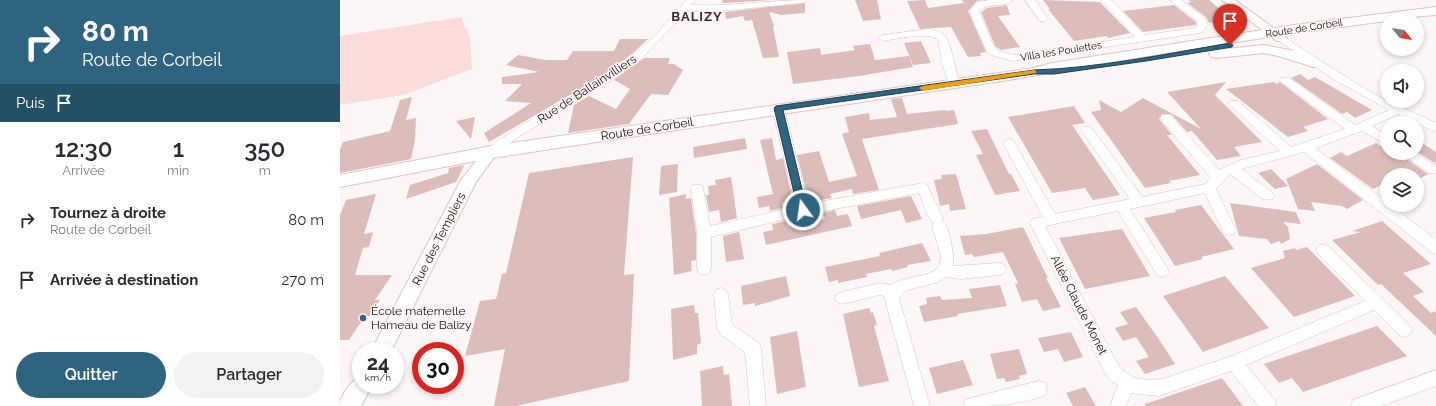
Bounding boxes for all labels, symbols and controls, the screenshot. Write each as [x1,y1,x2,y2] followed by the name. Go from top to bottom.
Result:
[1213,4,1247,45] pin
[671,9,723,24] district label: BALIZY
[1219,10,1241,32] icon: arrive
[1380,12,1424,56] north arrow
[1380,12,1424,212] map controls
[82,15,149,48] text: 80 m
[16,16,68,68] icon: right
[1265,16,1344,40] street label: Route de Corbeil
[1020,39,1103,63] street label: Villa les Poulettes
[82,49,222,70] text: Route de Corbeil
[535,52,639,126] street label: Rue de Ballainvilliers
[1380,64,1424,108] button: sound
[53,92,75,114] icon: arrive
[16,94,45,112] text: Puis
[600,115,695,143] street label: Route de Corbeil
[1380,116,1424,160] button: search
[55,134,112,163] text: 12:30
[173,134,184,163] text: 1
[244,134,285,163] text: 350
[62,163,105,178] text: Arrivée
[167,163,189,178] text: min
[259,163,271,178] text: m
[1380,168,1424,212] button: layers
[782,189,824,231] position arrow
[410,190,469,288] street label: Rue des Templiers
[50,204,166,222] text: Tournez à droite
[16,209,38,231] icon: right
[288,211,324,229] text: 80 m
[50,222,151,237] text: Route de Corbeil
[1048,253,1110,357] street label: Allée Claude Monet
[16,269,38,291] icon: arrive
[50,271,198,289] text: Arrivée à destination
[281,271,324,289] text: 270 m
[371,304,472,332] place label: École maternelle Hameau de Balizy
[358,313,368,323] marker: École maternelle Hameau de Balizy
[412,342,464,394] speed limit sign: 30
[367,351,389,375] text: 24
[16,352,166,398] button: Quitter
[174,352,324,398] button: Partager
[365,372,391,383] text: km/h

